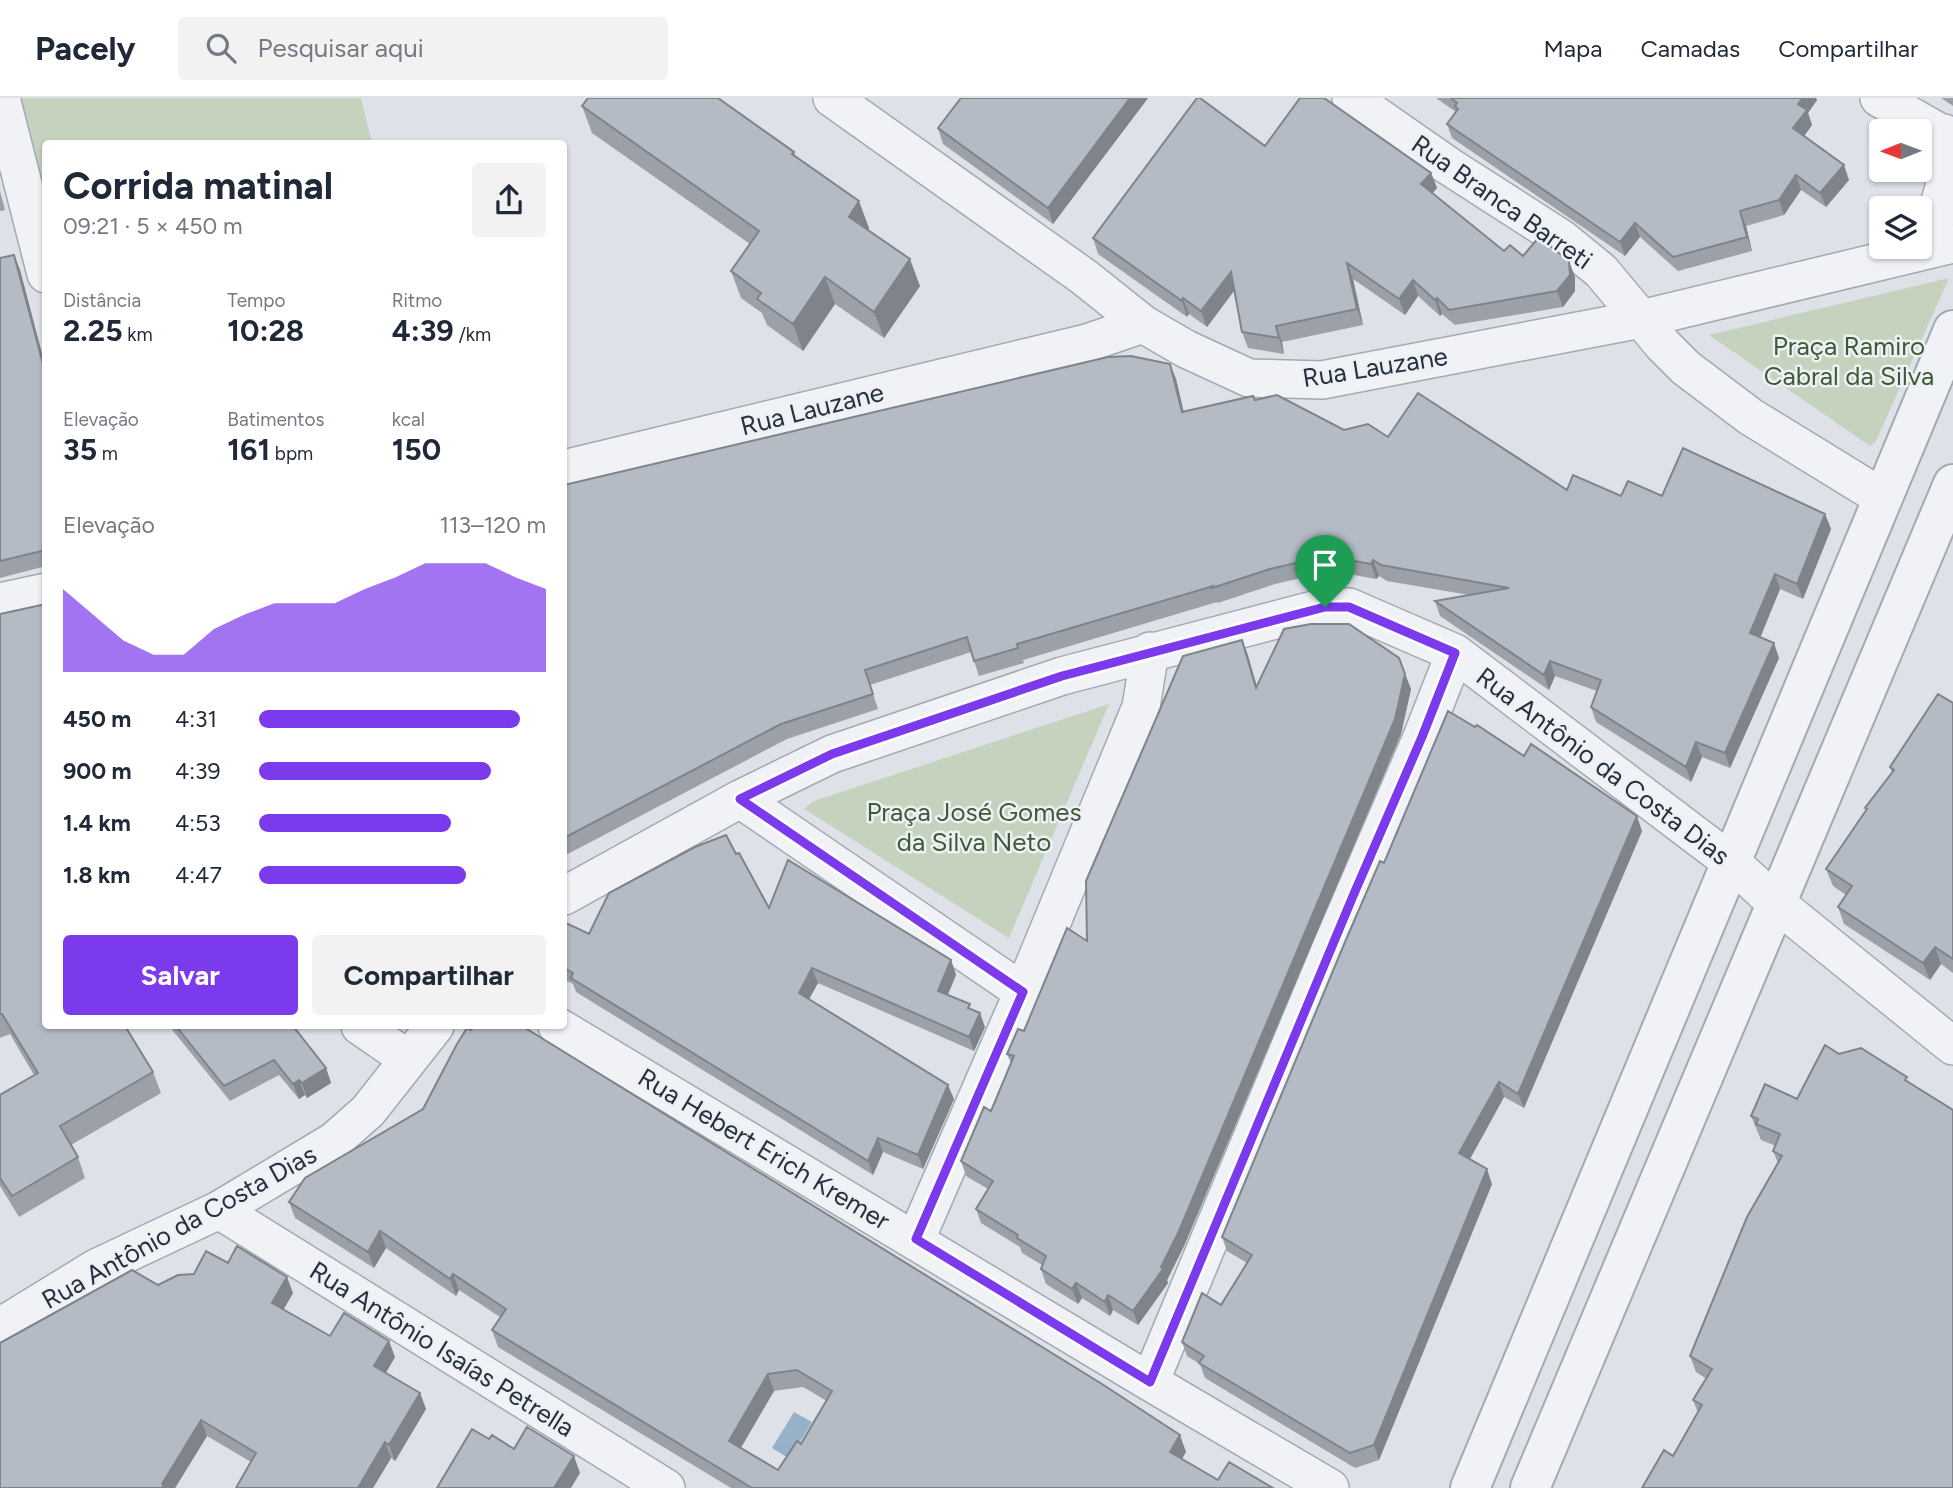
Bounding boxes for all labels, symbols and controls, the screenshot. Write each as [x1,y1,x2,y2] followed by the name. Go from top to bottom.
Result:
[178,17,668,80] search box
[35,29,136,68] text: Pacely
[202,29,240,67] icon: search
[258,32,424,64] text: Pesquisar aqui
[1543,34,1602,63] text: Mapa
[1640,34,1740,63] text: Camadas
[1778,34,1918,63] text: Compartilhar
[1869,119,1932,182] north arrow
[1869,119,1932,259] map controls
[1405,128,1599,276] street label: Rua Branca Barreti
[63,163,333,209] text: Corrida matinal
[472,163,546,237] button: share
[1869,196,1932,259] button: layers
[63,212,243,240] text: 09:21 · 5 × 450 m
[63,289,141,312] text: Distância
[227,289,285,312] text: Tempo
[392,289,442,312] text: Ritmo
[63,312,123,349] text: 2.25
[227,312,304,349] text: 10:28
[392,312,454,349] text: 4:39
[123,323,153,346] text: km
[454,323,491,346] text: /km
[1764,330,1934,392] park label: Praça Ramiro Cabral da Silva
[1300,340,1450,394] street label: Rua Lauzane
[737,376,887,442] street label: Rua Lauzane
[63,408,139,431] text: Elevação
[227,408,324,431] text: Batimentos
[392,408,425,431] text: kcal
[63,431,97,468] text: 35
[227,431,270,468] text: 161
[392,431,441,468] text: 150
[97,442,118,465] text: m
[270,442,313,465] text: bpm
[63,511,155,539] text: Elevação
[439,511,546,539] text: 113–120 m
[1295,535,1355,607] pin
[1306,546,1344,584] icon: arrive
[1470,660,1736,872] street label: Rua Antônio da Costa Dias
[63,705,131,733] text: 450 m
[175,705,217,733] text: 4:31
[63,757,132,785] text: 900 m
[175,757,221,785] text: 4:39
[866,796,1082,858] park label: Praça José Gomes da Silva Neto
[63,809,131,837] text: 1.4 km
[175,809,221,837] text: 4:53
[63,861,130,889] text: 1.8 km
[175,861,222,889] text: 4:47
[63,935,298,1015] button: Salvar
[312,935,546,1015] button: Compartilhar
[632,1061,896,1237] street label: Rua Hebert Erich Kremer
[36,1138,322,1316] street label: Rua Antônio da Costa Dias
[304,1254,580,1444] street label: Rua Antônio Isaías Petrella

